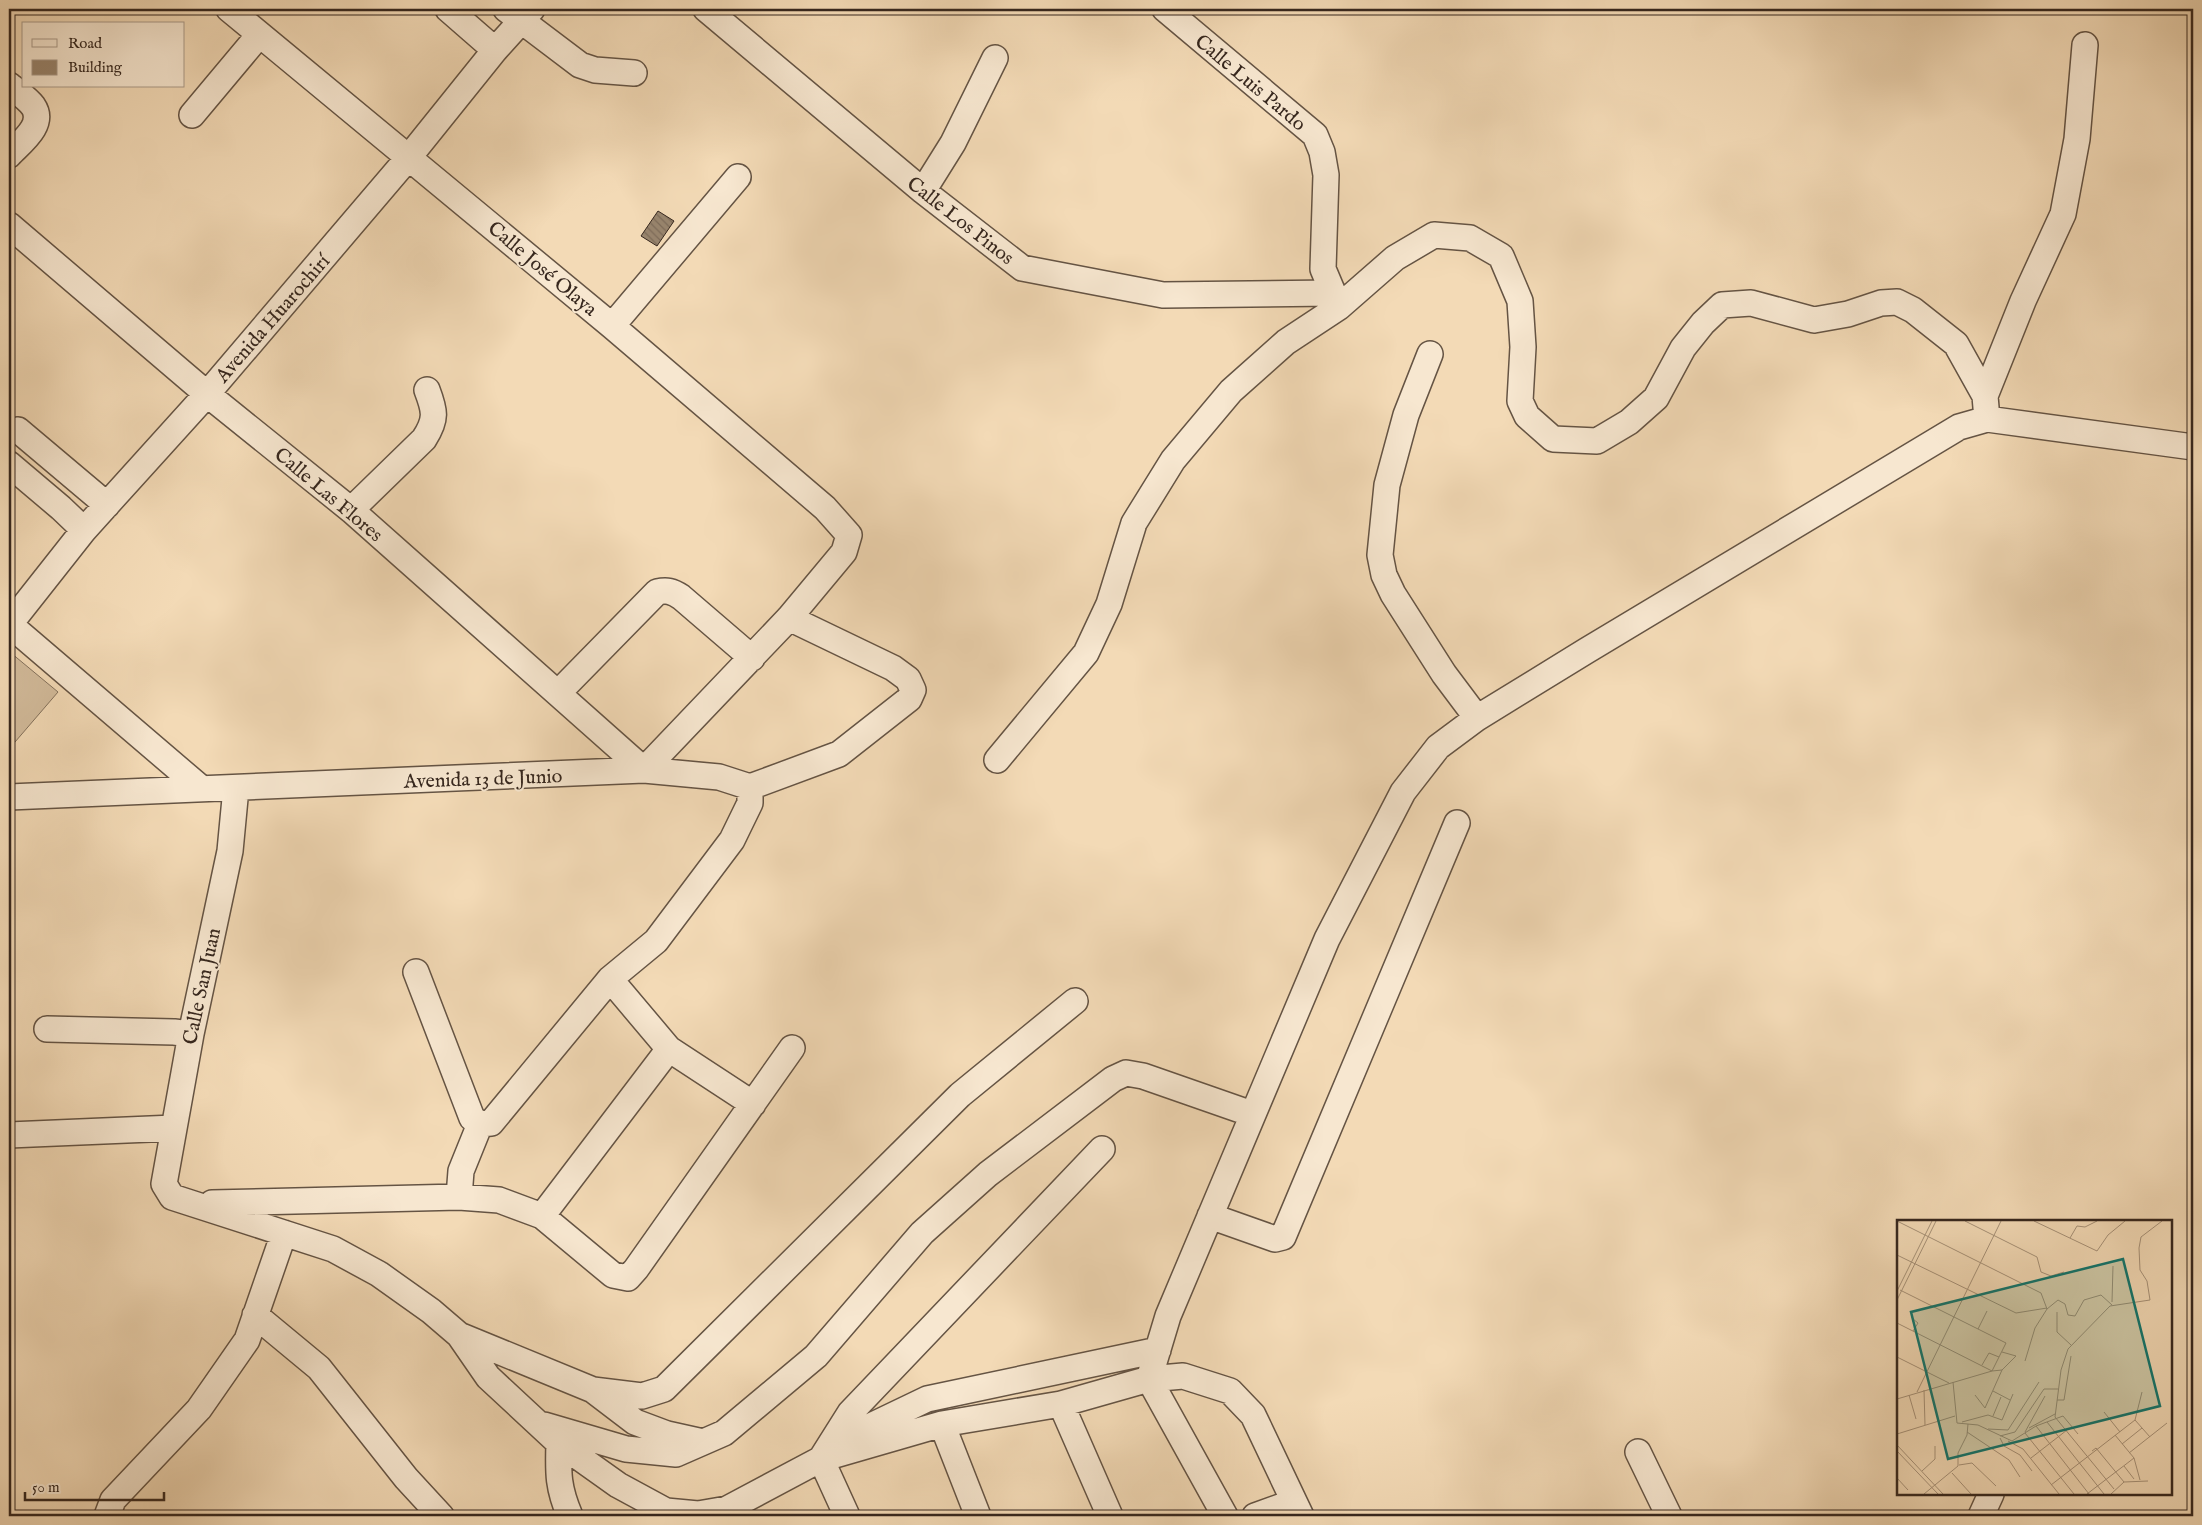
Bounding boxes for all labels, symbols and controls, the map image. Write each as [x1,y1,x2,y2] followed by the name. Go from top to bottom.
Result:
[22,22,185,88] legend
[1189,29,1311,137] street label: Calle Luis Pardo
[68,34,103,53] text: Road
[68,58,123,77] text: Building
[901,172,1019,271] street label: Calle Los Pinos
[482,216,602,322] street label: Calle José Olaya
[210,248,337,389] street label: Avenida Huarochirí
[269,443,387,548] street label: Calle Las Flores
[402,764,563,795] street label: Avenida 13 de Junio
[178,925,227,1047] street label: Calle San Juan
[1897,1220,2172,1495] inset map
[25,1470,164,1502] scale bar
[32,1478,60,1497] text: 50 m

